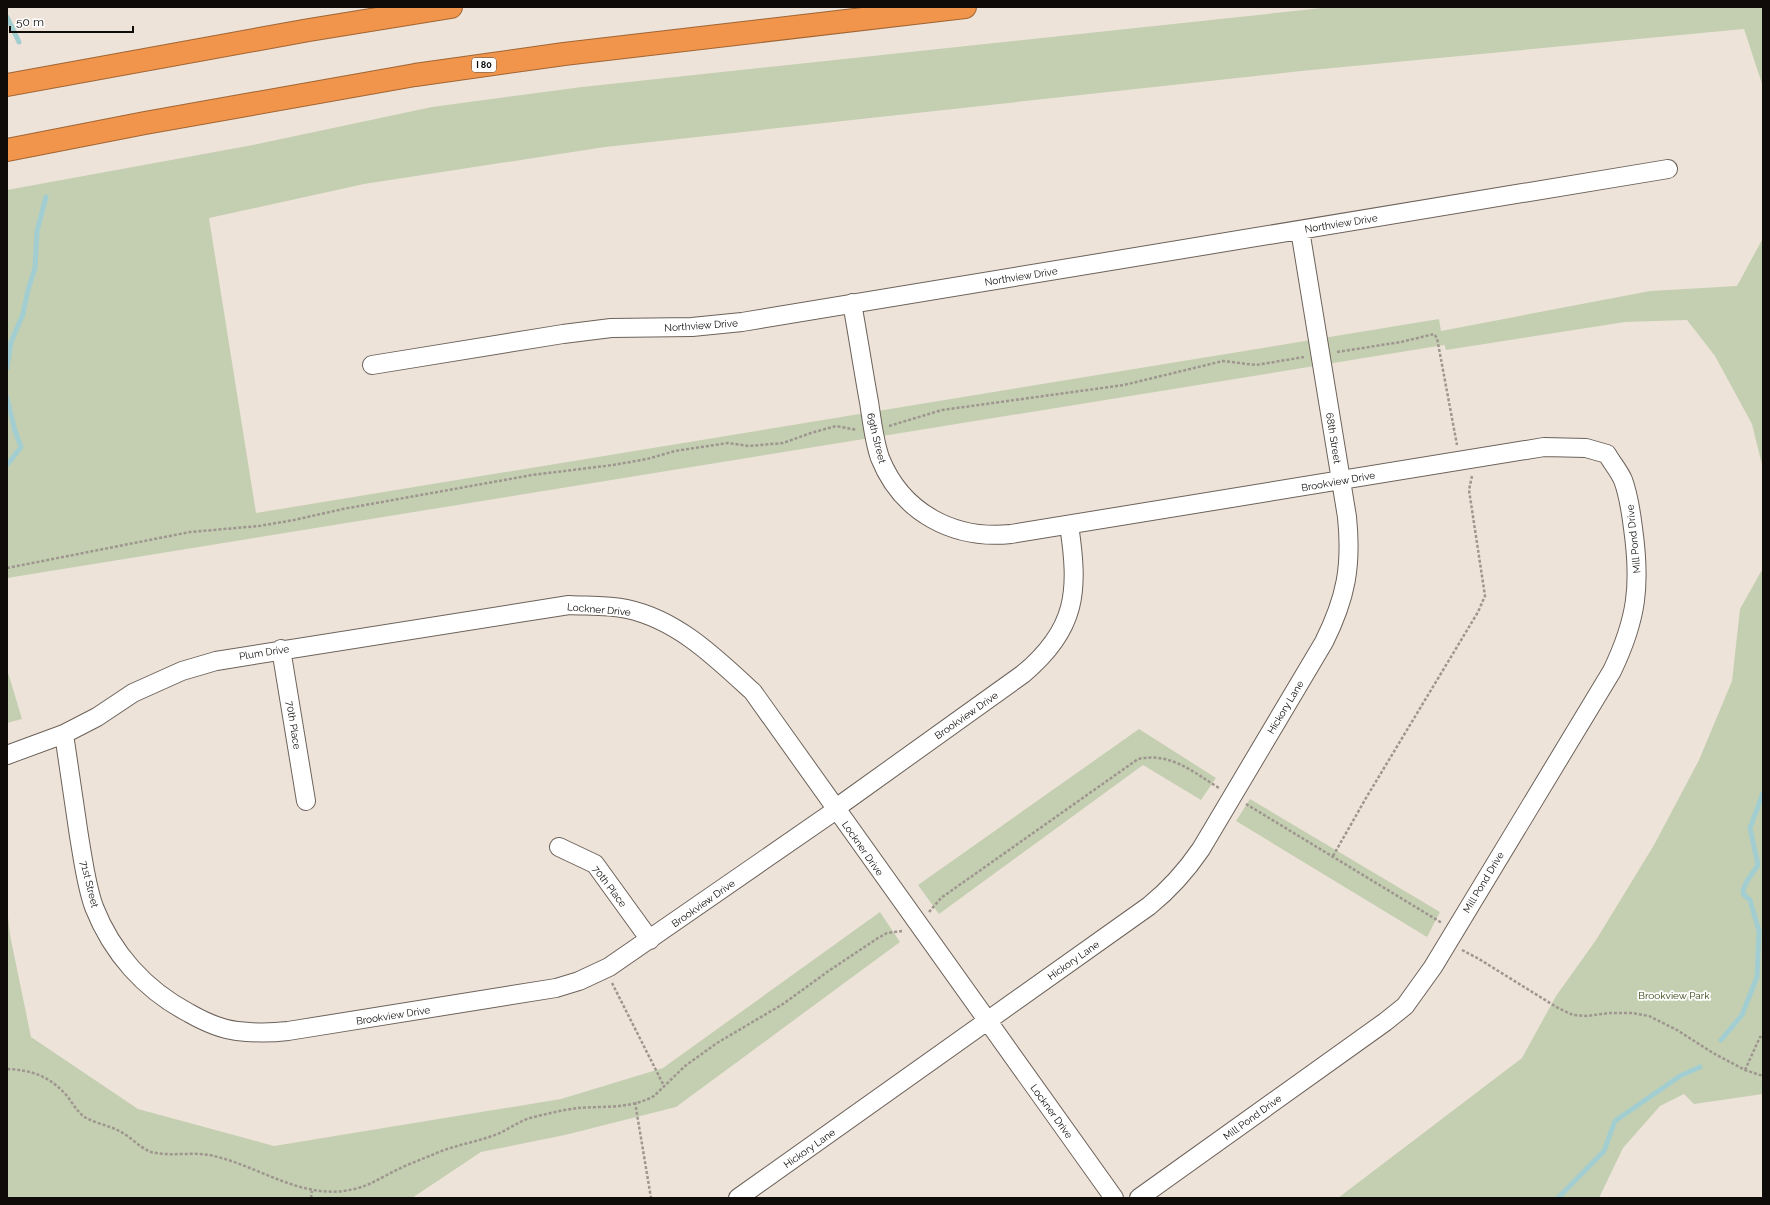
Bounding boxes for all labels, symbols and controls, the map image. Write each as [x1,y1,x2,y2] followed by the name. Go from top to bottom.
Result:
[10,8,133,34] scale bar
[16,15,44,29] text: 50 m
[472,58,496,72] road number: I 80
[1304,212,1378,235] street label: Northview Drive
[984,265,1058,288] street label: Northview Drive
[664,317,738,334] street label: Northview Drive
[865,412,888,465] street label: 69th Street
[1324,412,1343,465] street label: 68th Street
[1300,470,1376,493] street label: Brookview Drive
[1624,504,1643,574] street label: Mill Pond Drive
[567,601,631,618] street label: Lockner Drive
[238,643,290,662] street label: Plum Drive
[1265,679,1306,736] street label: Hickory Lane
[933,689,1000,741] street label: Brookview Drive
[284,700,303,750] street label: 70th Place
[840,819,885,878] street label: Lockner Drive
[1461,850,1506,915] street label: Mill Pond Drive
[78,859,101,909] street label: 71st Street
[591,863,629,909] street label: 70th Place
[670,877,737,929] street label: Brookview Drive
[1045,939,1101,982] street label: Hickory Lane
[1638,990,1710,1001] park label: Brookview Park
[355,1004,431,1027] street label: Brookview Drive
[1028,1082,1075,1140] street label: Lockner Drive
[1221,1093,1284,1142] street label: Mill Pond Drive
[781,1127,837,1170] street label: Hickory Lane

